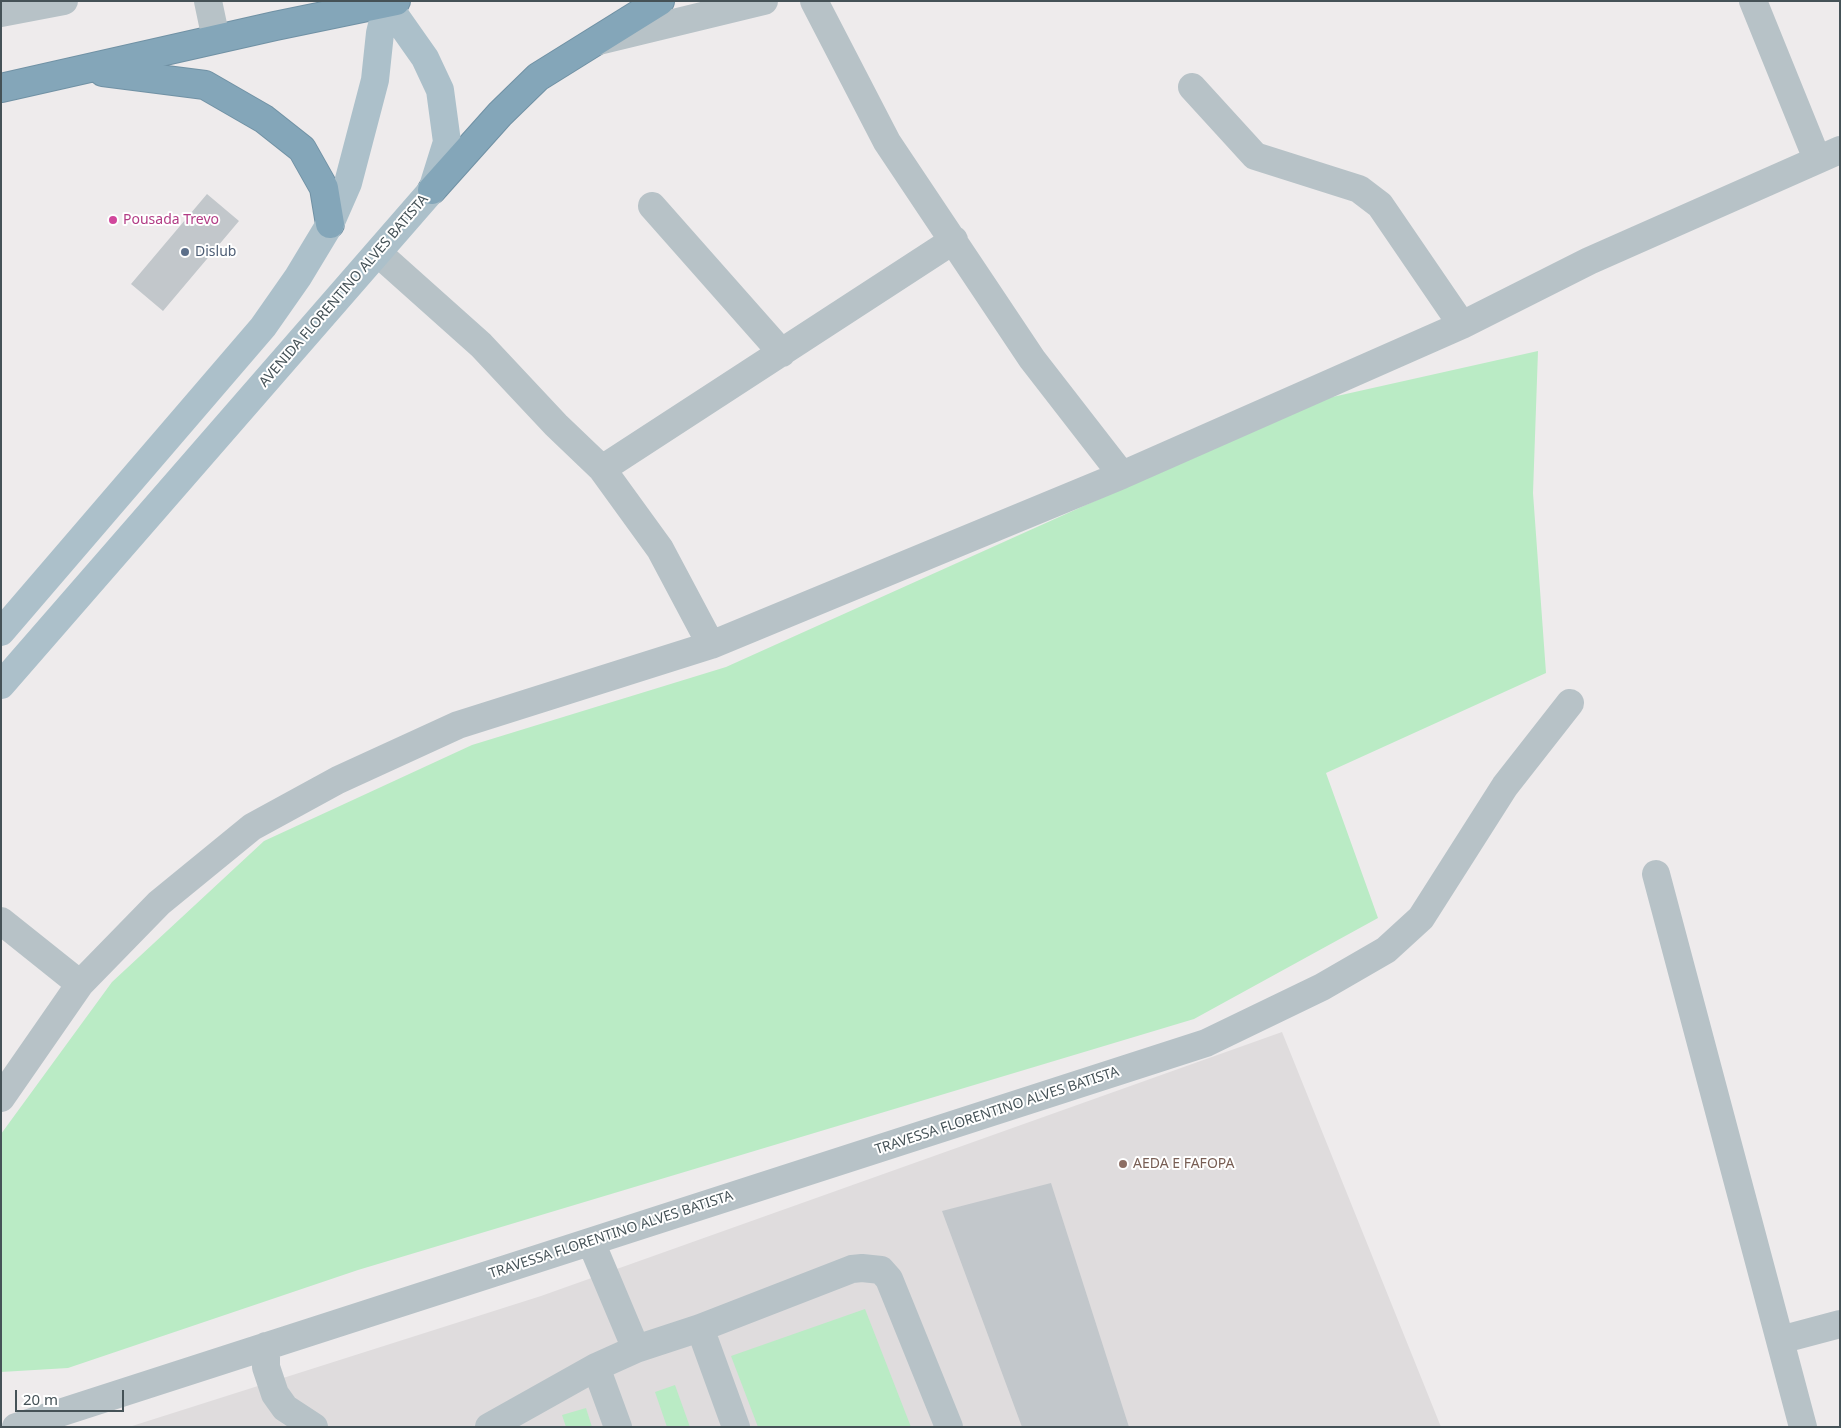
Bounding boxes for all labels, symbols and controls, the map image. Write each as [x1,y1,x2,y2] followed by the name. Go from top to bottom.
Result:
[256,191,432,391] street label: AVENIDA FLORENTINO ALVES BATISTA
[123,212,219,228] place label: Pousada Trevo
[107,214,119,226] marker: Pousada Trevo
[195,244,236,260] place label: Dislub
[179,246,191,258] marker: Dislub
[873,1064,1121,1158] street label: TRAVESSA FLORENTINO ALVES BATISTA
[1133,1156,1235,1172] place label: AEDA E FAFOPA
[1117,1158,1129,1170] marker: AEDA E FAFOPA
[487,1188,735,1282] street label: TRAVESSA FLORENTINO ALVES BATISTA
[18,1380,126,1412] scale bar
[23,1389,58,1409] text: 20 m

